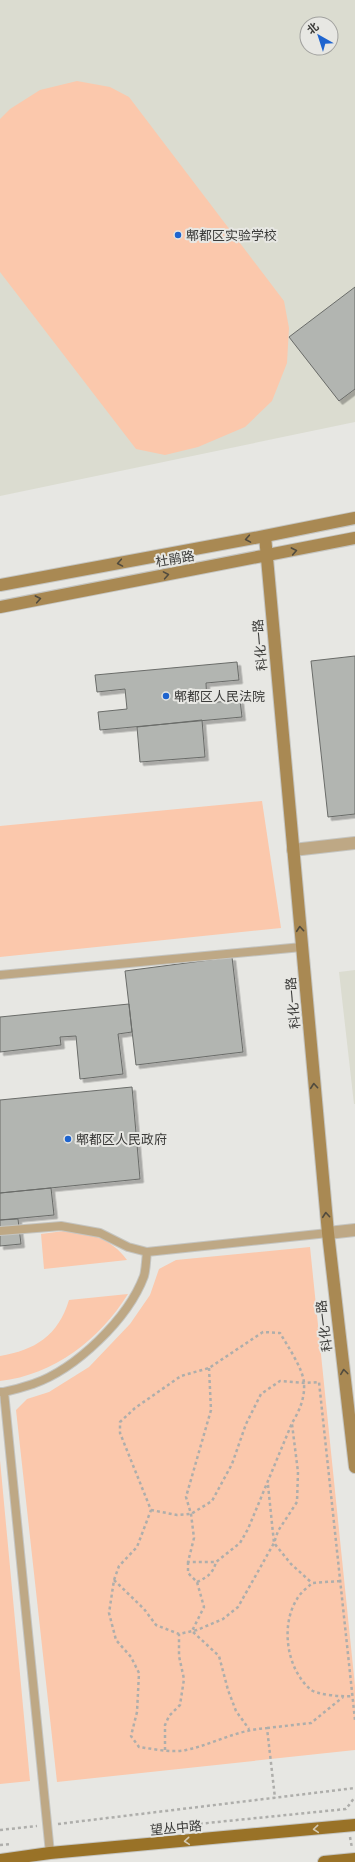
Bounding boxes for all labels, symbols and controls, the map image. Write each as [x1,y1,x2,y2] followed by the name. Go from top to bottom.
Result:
[299,16,339,56] north arrow
[304,19,321,37] text: 北
[186,227,277,244] place label: 郫都区实验学校
[173,230,183,240] marker: 郫都区实验学校
[245,535,251,543] one-way arrow
[154,547,196,571] street label: 杜鹃路
[291,547,297,555] one-way arrow
[117,558,123,566] one-way arrow
[163,571,169,579] one-way arrow
[35,596,41,604] one-way arrow
[249,618,271,672] street label: 科化一路
[174,688,265,705] place label: 郫都区人民法院
[161,691,171,701] marker: 郫都区人民法院
[296,926,305,932] one-way arrow
[282,976,304,1030] street label: 科化一路
[310,1083,319,1089] one-way arrow
[76,1131,167,1148] place label: 郫都区人民政府
[63,1134,73,1144] marker: 郫都区人民政府
[322,1212,331,1218] one-way arrow
[312,1299,336,1353] street label: 科化一路
[340,1369,349,1375] one-way arrow
[149,1817,203,1839] street label: 望丛中路
[313,1824,319,1833] one-way arrow
[184,1836,190,1845] one-way arrow

